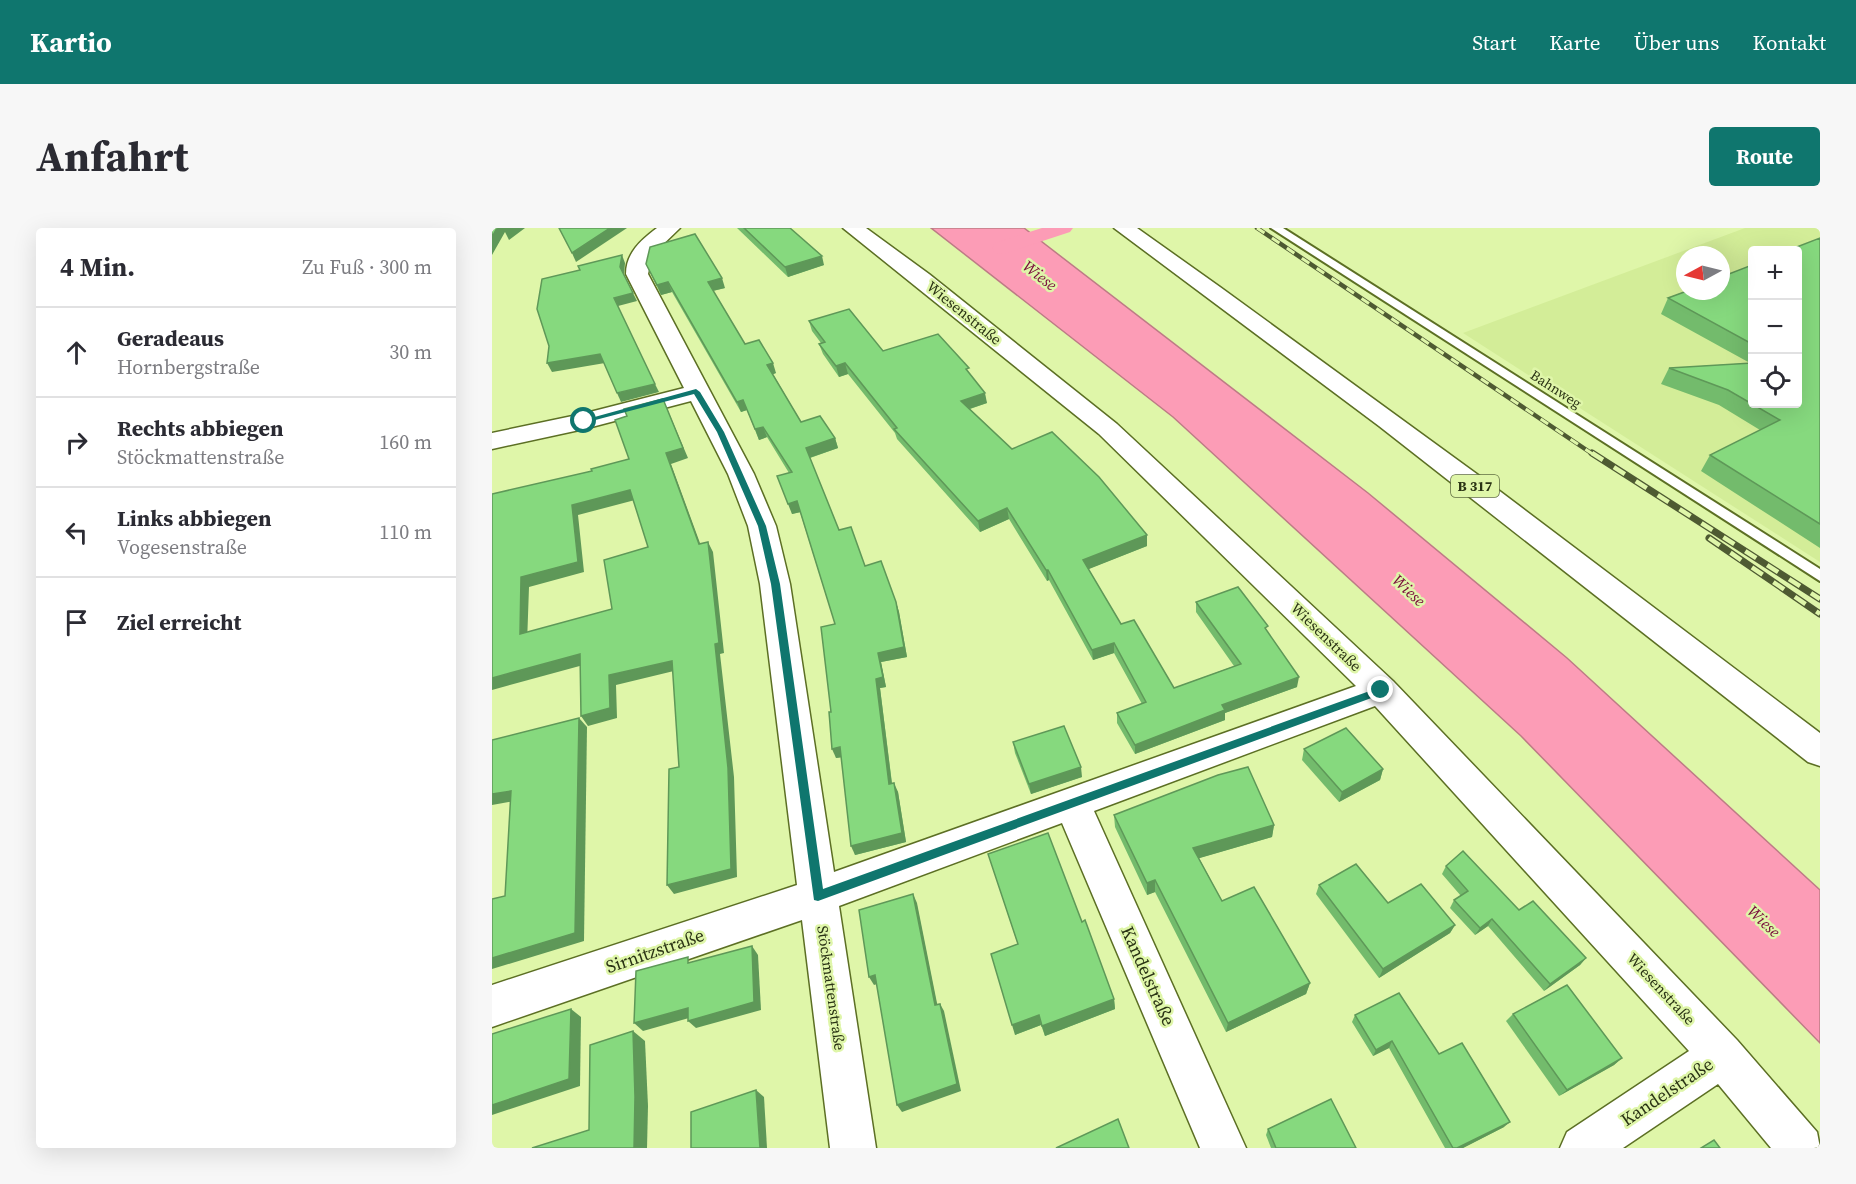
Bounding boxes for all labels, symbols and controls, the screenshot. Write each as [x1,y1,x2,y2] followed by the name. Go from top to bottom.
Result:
[30,23,112,61] text: Kartio
[1472,28,1516,57] text: Start
[1549,28,1600,57] text: Karte
[1633,28,1719,57] text: Über uns
[1752,28,1826,57] text: Kontakt
[36,127,188,185] text: Anfahrt
[1709,127,1820,186] button: Route
[1676,246,1730,300] north arrow
[1748,246,1802,408] map controls
[1748,246,1802,300] button: +
[60,249,135,285] text: 4 Min.
[302,253,432,281] text: Zu Fuß · 300 m
[1018,255,1062,296] water label: Wiese
[922,276,1007,350] street label: Wiesenstraße
[1748,300,1802,354] button: −
[117,323,224,353] text: Geradeaus
[60,336,93,369] icon: ahead
[389,338,432,366] text: 30 m
[117,353,260,381] text: Hornbergstraße
[1748,354,1802,408] button: locate
[1527,365,1585,413] street label: Bahnweg
[570,407,596,433] route start
[117,413,284,443] text: Rechts abbiegen
[60,426,93,459] icon: right
[379,428,432,456] text: 160 m
[117,443,284,471] text: Stöckmattenstraße
[1451,475,1499,497] road number: B 317
[117,503,272,533] text: Links abbiegen
[60,516,93,549] icon: left
[379,518,432,546] text: 110 m
[117,533,247,561] text: Vogesenstraße
[1388,569,1431,611] water label: Wiese
[1286,597,1367,676] street label: Wiesenstraße
[60,606,93,639] icon: arrive
[117,607,241,637] text: Ziel erreicht
[1367,676,1393,702] route end
[1743,900,1786,942] water label: Wiese
[602,922,707,979] street label: Sirnitzstraße
[1115,922,1182,1030] street label: Kandelstraße
[812,924,851,1052] street label: Stöckmattenstraße
[1623,948,1700,1029] street label: Wiesenstraße
[1616,1051,1718,1132] street label: Kandelstraße

